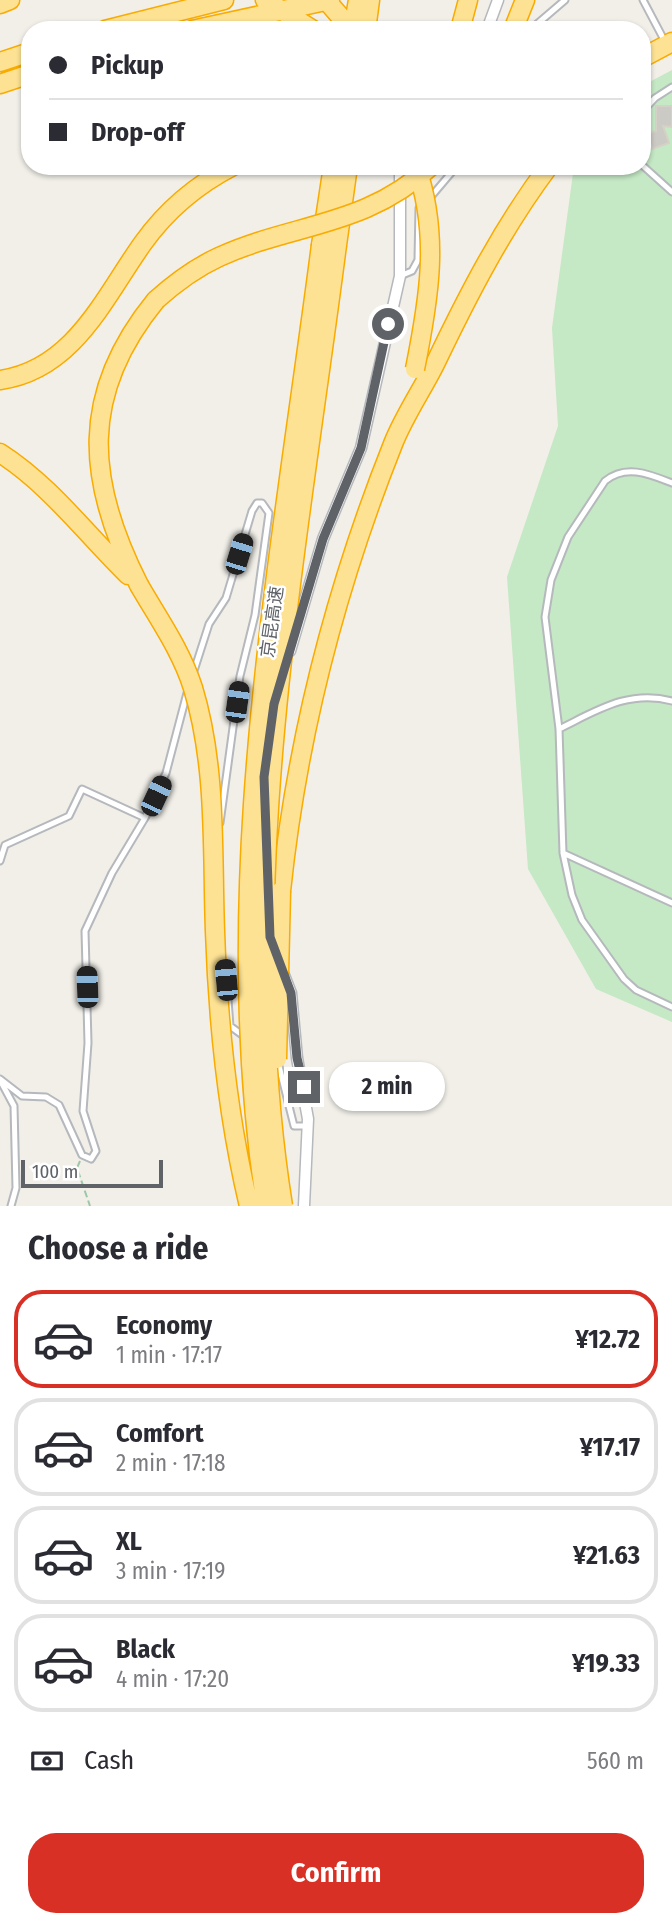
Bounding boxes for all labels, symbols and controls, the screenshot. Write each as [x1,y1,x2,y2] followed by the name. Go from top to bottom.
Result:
[91,50,164,81] text: Pickup
[91,117,184,148] text: Drop-off
[372,308,404,340] route start
[223,531,256,577] car
[256,585,288,659] street label: 京昆高速
[224,680,251,724] car
[138,773,175,819] car
[214,958,239,1002] car
[76,966,99,1008] car
[328,1062,444,1112] callout: 2 min
[288,1071,320,1103] route end
[362,1072,413,1100] text: 2 min
[21,1157,163,1189] scale bar
[32,1160,78,1183] text: 100 m
[28,1229,209,1267] text: Choose a ride
[32,1308,95,1371] icon: car
[116,1310,212,1341] text: Economy
[575,1324,640,1355] text: ¥12.72
[116,1341,222,1369] text: 1 min · 17:17
[32,1416,95,1479] icon: car
[116,1418,204,1449] text: Comfort
[580,1432,640,1463] text: ¥17.17
[116,1449,226,1477] text: 2 min · 17:18
[32,1524,95,1587] icon: car
[116,1526,142,1557] text: XL
[573,1540,640,1571] text: ¥21.63
[116,1557,225,1585] text: 3 min · 17:19
[32,1632,95,1695] icon: car
[116,1634,175,1665] text: Black
[572,1648,640,1679] text: ¥19.33
[116,1665,229,1693] text: 4 min · 17:20
[28,1742,66,1780] icon: cash
[84,1745,134,1776] text: Cash
[587,1747,644,1775] text: 560 m
[28,1833,644,1913] button: Confirm

